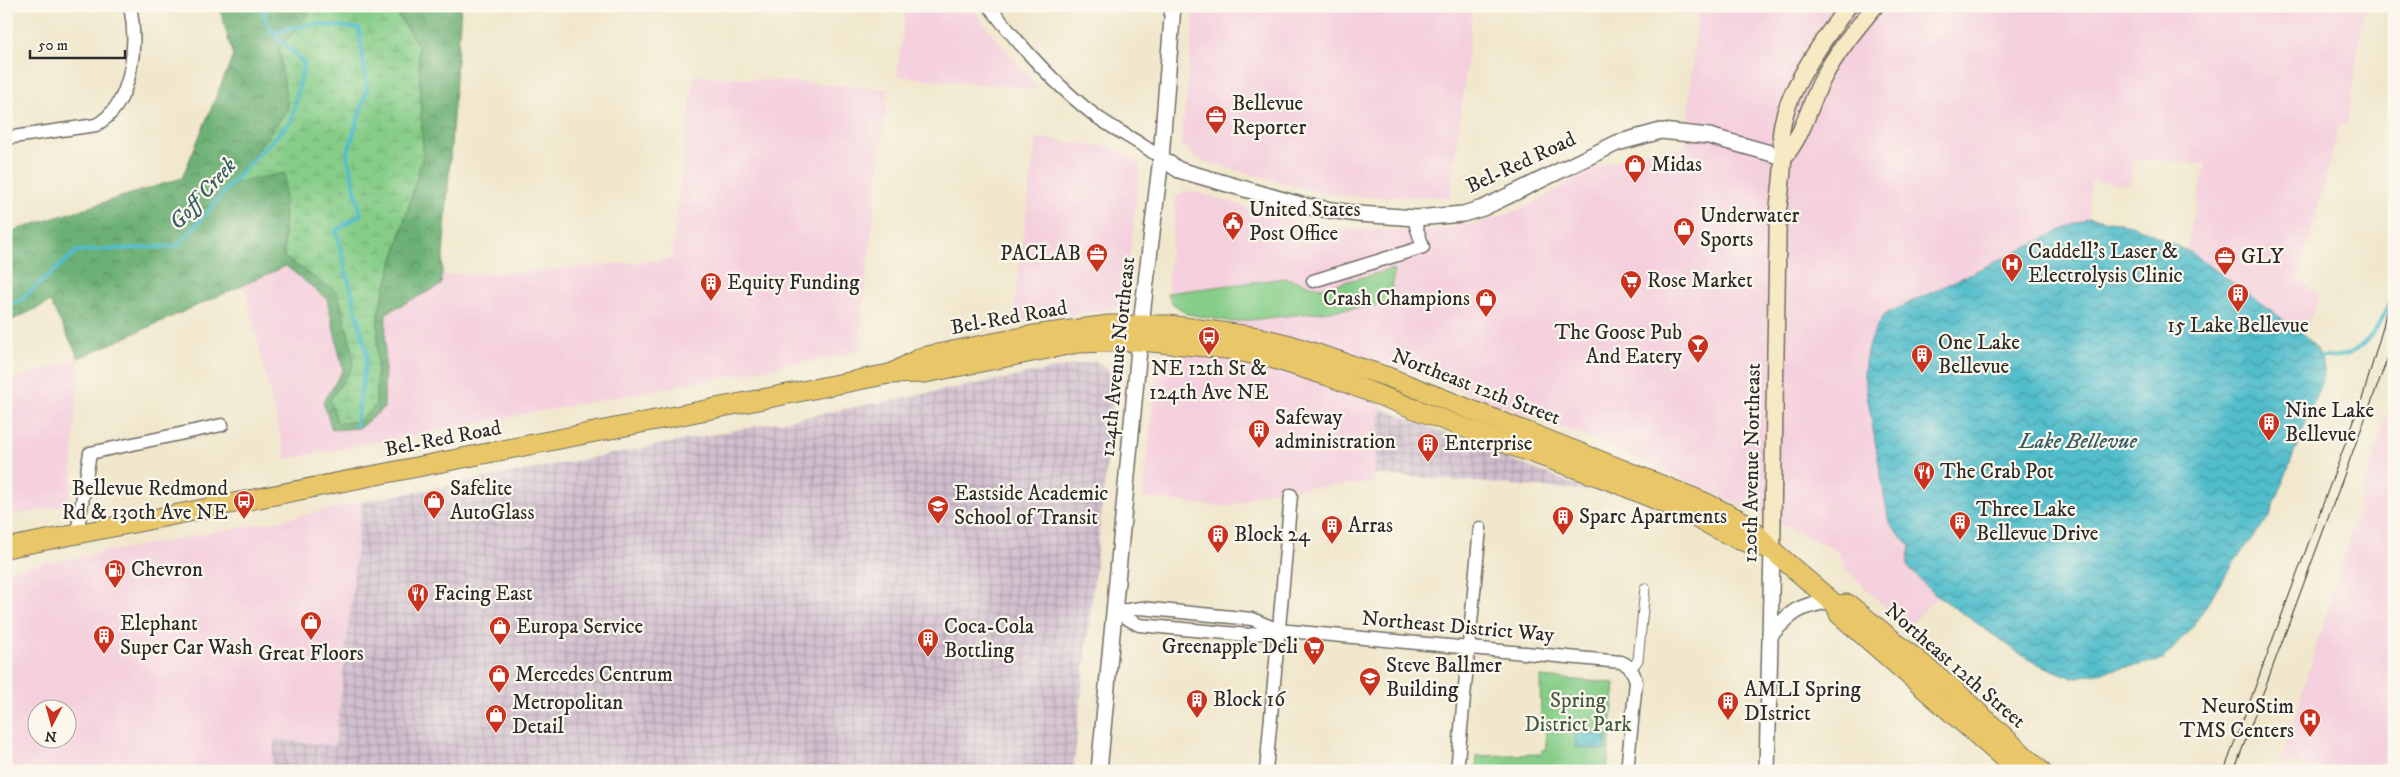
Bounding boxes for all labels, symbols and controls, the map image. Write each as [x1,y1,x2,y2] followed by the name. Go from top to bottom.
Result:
[30,28,125,60] scale bar
[38,36,68,55] text: 50 m
[1232,91,1306,141] place label: Bellevue Reporter
[1204,104,1228,135] office icon: Bellevue Reporter
[1462,126,1580,200] street label: Bel-Red Road
[164,152,243,236] water label: Goff Creek
[1651,152,1702,178] place label: Midas
[1623,153,1647,184] shop icon: Midas
[1249,197,1361,247] place label: United States Post Office
[1700,203,1800,253] place label: Underwater Sports
[1221,210,1245,241] public building icon: United States Post Office
[1672,216,1696,247] shop icon: Underwater Sports
[2028,239,2183,289] place label: Caddell’s Laser & Electrolysis Clinic
[1000,241,1081,267] place label: PACLAB
[1085,242,1109,273] office icon: PACLAB
[2241,244,2284,270] place label: GLY
[2213,245,2237,276] office icon: GLY
[2000,252,2024,283] hospital icon: Caddell’s Laser & Electrolysis Clinic
[1095,255,1141,458] street label: 124th Avenue Northeast
[1647,268,1753,294] place label: Rose Market
[1619,269,1643,300] supermarket icon: Rose Market
[727,270,860,296] place label: Equity Funding
[699,271,723,302] building icon: Equity Funding
[2226,282,2250,313] building icon: 15 Lake Bellevue
[1323,286,1470,312] place label: Crash Champions
[1474,287,1498,318] shop icon: Crash Champions
[949,295,1070,341] street label: Bel-Red Road
[2167,313,2309,339] place label: 15 Lake Bellevue
[1554,320,1683,370] place label: The Goose Pub And Eatery
[1197,325,1221,356] bus stop icon: NE 12th St & 124th Ave NE
[1938,330,2020,380] place label: One Lake Bellevue
[1686,333,1710,364] bar icon: The Goose Pub And Eatery
[1388,343,1564,431] street label: Northeast 12th Street
[1910,343,1934,374] building icon: One Lake Bellevue
[1149,356,1269,406] place label: NE 12th St & 124th Ave NE
[1737,362,1767,563] street label: 120th Avenue Northeast
[2285,398,2374,448] place label: Nine Lake Bellevue
[1275,405,1396,455] place label: Safeway administration
[2257,411,2281,442] building icon: Nine Lake Bellevue
[383,415,504,463] street label: Bel-Red Road
[1247,418,1271,449] building icon: Safeway administration
[2017,428,2138,455] water label: Lake Bellevue
[1444,431,1533,457] place label: Enterprise
[1416,432,1440,463] building icon: Enterprise
[1940,459,2054,485] place label: The Crab Pot
[1912,460,1936,491] restaurant icon: The Crab Pot
[62,476,229,526] place label: Bellevue Redmond Rd & 130th Ave NE
[450,476,534,526] place label: Safelite AutoGlass
[954,481,1108,531] place label: Eastside Academic School of Transit
[232,489,256,520] bus stop icon: Bellevue Redmond Rd & 130th Ave NE
[422,489,446,520] shop icon: Safelite AutoGlass
[926,494,950,525] school or university icon: Eastside Academic School of Transit
[1976,497,2099,547] place label: Three Lake Bellevue Drive
[1579,504,1727,530] place label: Sparc Apartments
[1551,505,1575,536] building icon: Sparc Apartments
[1948,510,1972,541] building icon: Three Lake Bellevue Drive
[1348,513,1393,539] place label: Arras
[1320,514,1344,545] building icon: Arras
[1234,522,1311,548] place label: Block 24
[1206,523,1230,554] building icon: Block 24
[131,557,203,583] place label: Chevron
[103,558,127,589] fuel station icon: Chevron
[434,581,533,607] place label: Facing East
[406,582,430,613] restaurant icon: Facing East
[1879,598,2031,734] street label: Northeast 12th Street
[1361,606,1556,648] street label: Northeast District Way
[299,610,323,641] shop icon: Great Floors
[120,611,253,661] place label: Elephant Super Car Wash
[516,614,644,640] place label: Europa Service
[944,614,1034,664] place label: Coca-Cola Bottling
[488,615,512,646] shop icon: Europa Service
[92,624,116,655] building icon: Elephant Super Car Wash
[916,627,940,658] building icon: Coca-Cola Bottling
[1162,634,1298,660] place label: Greenapple Deli
[1302,635,1326,666] supermarket icon: Greenapple Deli
[258,641,364,667] place label: Great Floors
[1386,653,1502,703] place label: Steve Ballmer Building
[515,662,673,688] place label: Mercedes Centrum
[487,663,511,694] shop icon: Mercedes Centrum
[1358,666,1382,697] school or university icon: Steve Ballmer Building
[1744,677,1862,727] place label: AMLI Spring DIstrict
[1213,687,1286,713] place label: Block 16
[1185,688,1209,719] building icon: Block 16
[1524,688,1632,738] park label: Spring District Park
[512,690,623,740] place label: Metropolitan Detail
[1716,690,1740,721] building icon: AMLI Spring DIstrict
[2180,694,2294,744] place label: NeuroStim TMS Centers
[28,700,78,750] north arrow
[484,703,508,734] shop icon: Metropolitan Detail
[2298,707,2322,738] hospital icon: NeuroStim TMS Centers
[44,726,57,745] text: N

